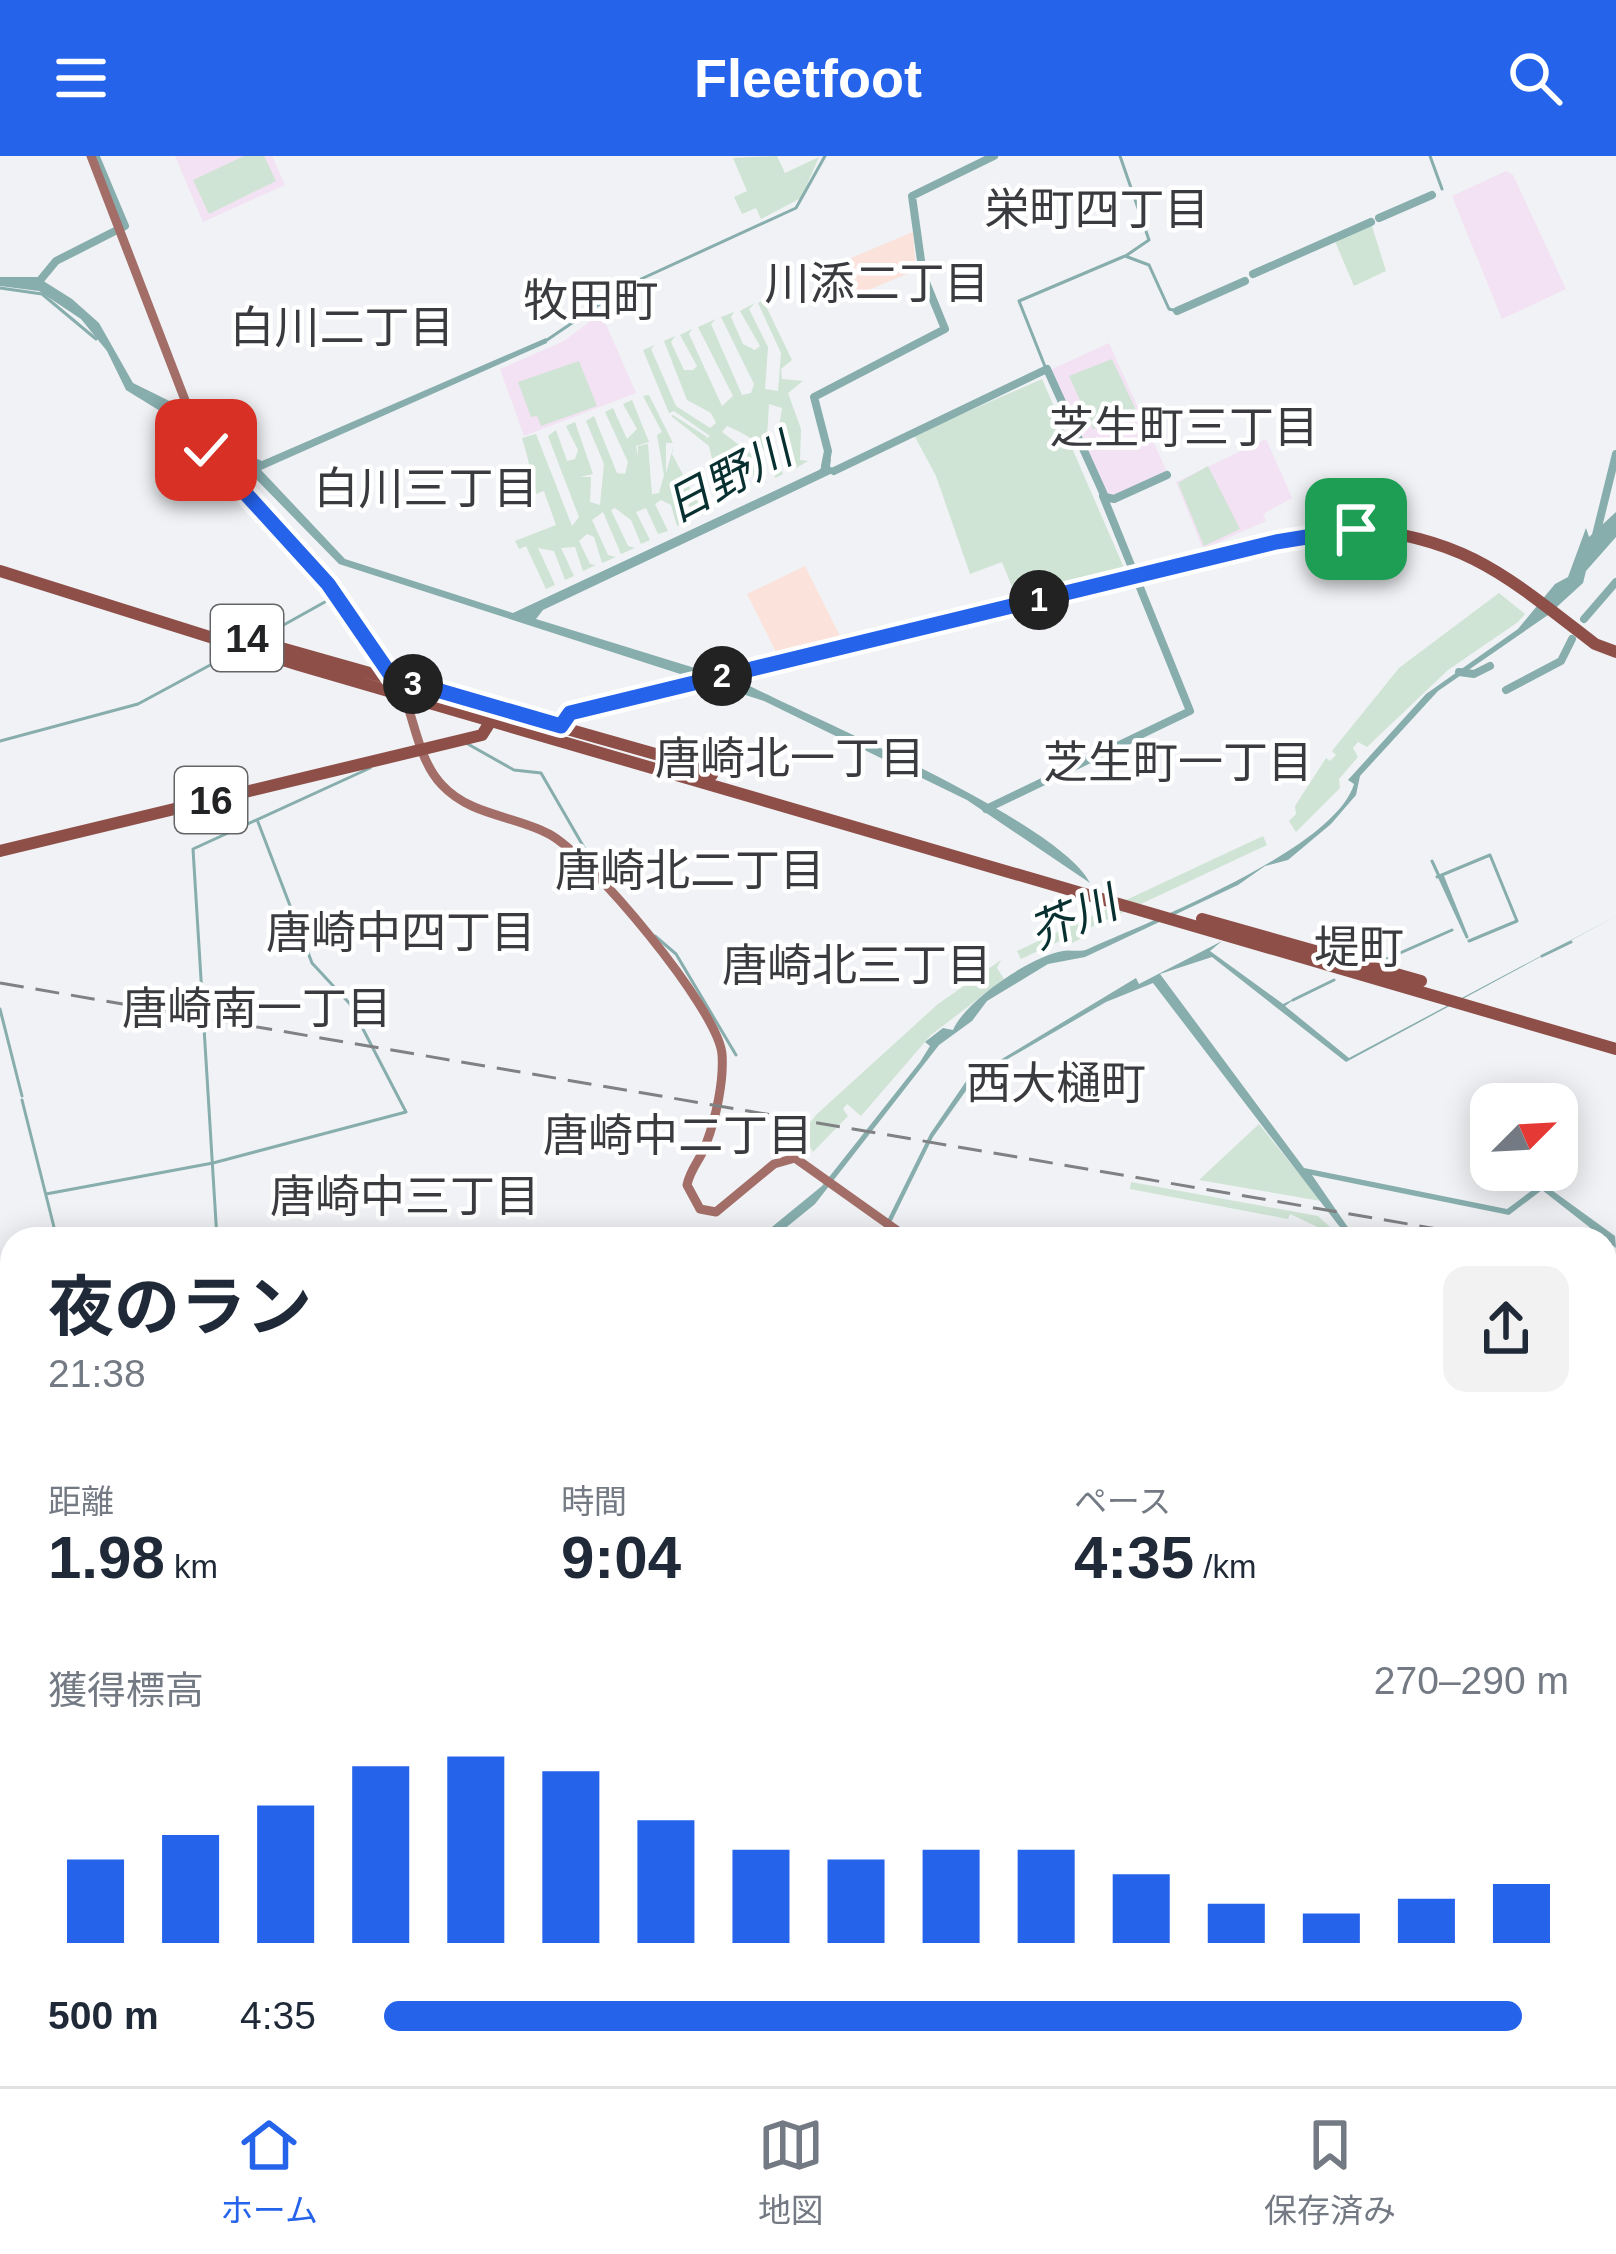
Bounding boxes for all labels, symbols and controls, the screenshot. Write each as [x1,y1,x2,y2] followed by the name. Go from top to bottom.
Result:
[48,45,114,111] icon: menu
[1502,45,1568,111] icon: search
[694,48,922,108] text: Fleetfoot
[984,184,1210,235] district label: 栄町四丁目
[764,258,990,309] district label: 川添二丁目
[523,275,659,326] district label: 牧田町
[229,302,455,353] district label: 白川二丁目
[155,399,257,501] pin
[1049,402,1319,453] district label: 芝生町三丁目
[173,417,239,483] icon: check
[656,422,803,532] water label: 日野川
[313,463,539,514] district label: 白川三丁目
[1305,478,1407,580] pin
[1323,496,1389,562] icon: arrive
[1009,570,1069,630] pin: 1
[1030,581,1048,618] text: 1
[211,605,283,671] road number: 14
[692,646,752,706] pin: 2
[383,654,443,714] pin: 3
[713,657,731,694] text: 2
[404,665,422,702] text: 3
[655,733,925,784] district label: 唐崎北一丁目
[1043,737,1313,788] district label: 芝生町一丁目
[175,767,247,833] road number: 16
[555,845,825,896] district label: 唐崎北二丁目
[1022,875,1128,959] water label: 芥川
[266,907,536,958] district label: 唐崎中四丁目
[1314,922,1404,973] district label: 堤町
[722,940,992,991] district label: 唐崎北三丁目
[122,983,392,1034] district label: 唐崎南一丁目
[966,1058,1146,1109] district label: 西大樋町
[1470,1083,1578,1191] north arrow
[1470,1083,1578,1191] map controls
[543,1110,813,1161] district label: 唐崎中二丁目
[270,1171,540,1222] district label: 唐崎中三丁目
[1443,1266,1569,1392] button: share
[48,1270,312,1344] text: 夜のラン
[48,1352,146,1395] text: 21:38
[48,1483,114,1520] text: 距離
[561,1483,627,1520] text: 時間
[1074,1483,1171,1520] text: ペース
[48,1524,165,1591] text: 1.98
[561,1524,681,1591] text: 9:04
[1074,1524,1194,1591] text: 4:35
[165,1548,218,1585] text: km
[1194,1548,1256,1585] text: /km
[1374,1659,1569,1702] text: 270–290 m
[48,1669,204,1712] text: 獲得標高
[48,1994,159,2037] text: 500 m
[240,1994,316,2037] text: 4:35
[220,2112,318,2232] tab: ホーム
[758,2112,824,2232] tab: 地図
[1264,2112,1396,2232] tab: 保存済み

